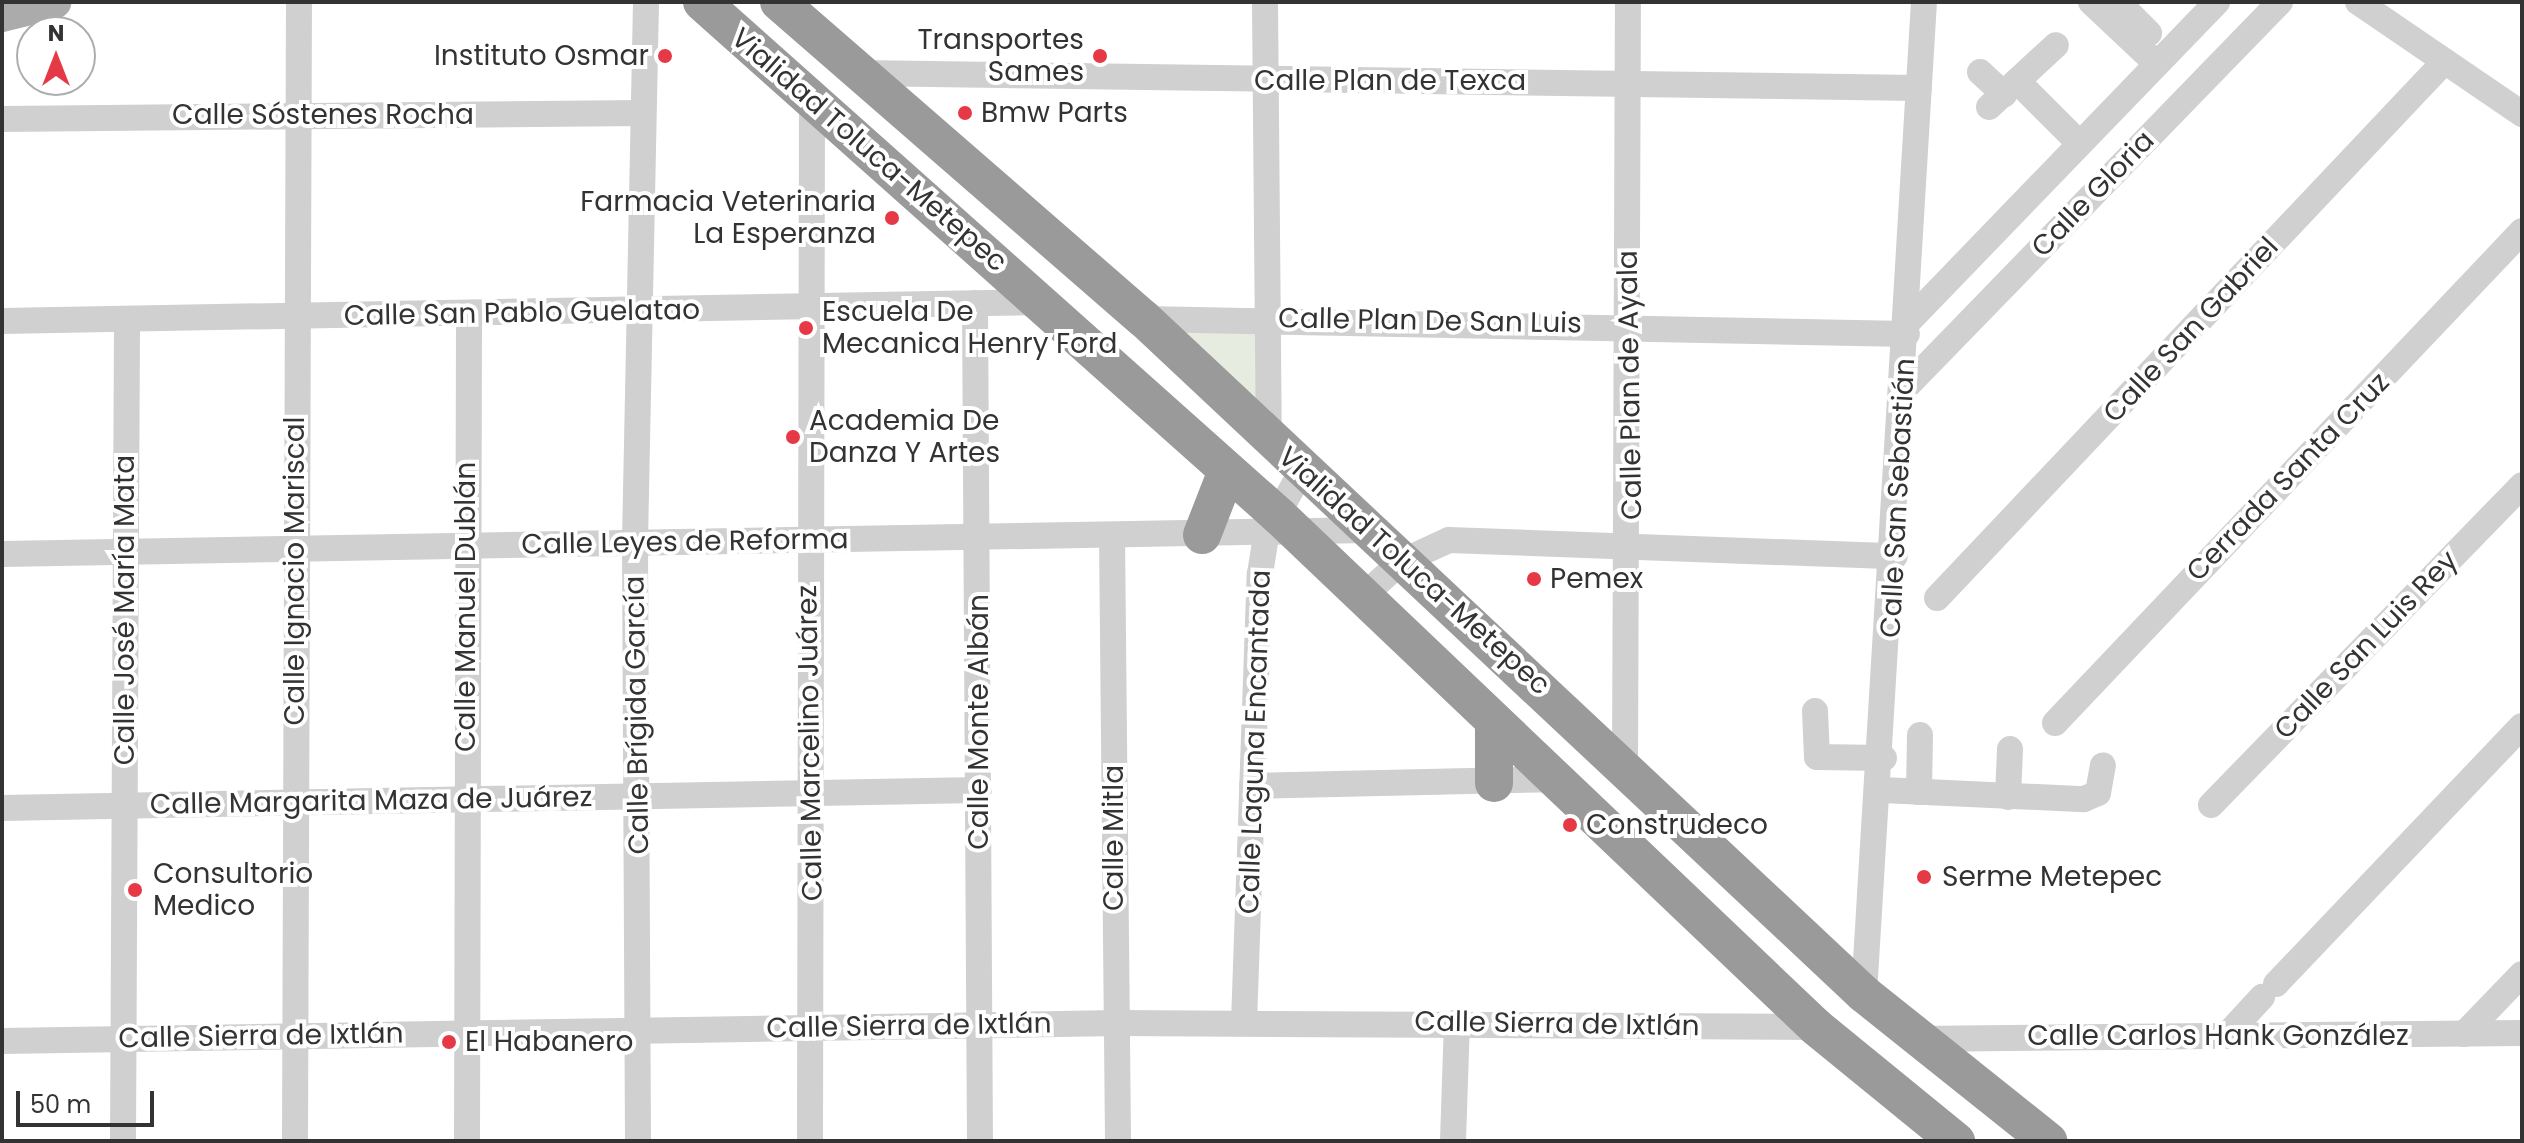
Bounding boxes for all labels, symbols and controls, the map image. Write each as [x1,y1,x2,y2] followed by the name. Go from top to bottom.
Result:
[16,16,96,96] north arrow
[48,18,64,49] text: N
[724,21,1014,279] street label: Vialidad Toluca-Metepec
[917,23,1084,89] place label: Transportes Sames
[434,39,649,73] place label: Instituto Osmar
[656,47,674,65] marker: Instituto Osmar
[1091,47,1109,65] marker: Transportes Sames
[1254,64,1526,98] street label: Calle Plan de Texca
[981,96,1128,130] place label: Bmw Parts
[172,98,474,132] street label: Calle Sóstenes Rocha
[956,104,974,122] marker: Bmw Parts
[2025,124,2161,264] street label: Calle Gloria
[580,185,876,251] place label: Farmacia Veterinaria La Esperanza
[883,209,901,227] marker: Farmacia Veterinaria La Esperanza
[2096,230,2286,430] street label: Calle San Gabriel
[1611,250,1649,520] street label: Calle Plan de Ayala
[344,293,700,333] street label: Calle San Pablo Guelatao
[822,295,1117,361] place label: Escuela De Mecanica Henry Ford
[1278,302,1582,340] street label: Calle Plan De San Luis
[797,319,815,337] marker: Escuela De Mecanica Henry Ford
[1874,357,1922,639] street label: Calle San Sebastián
[2180,366,2396,588] street label: Cerrada Santa Cruz
[809,404,1000,470] place label: Academia De Danza Y Artes
[278,417,312,725] street label: Calle Ignacio Mariscal
[784,428,802,446] marker: Academia De Danza Y Artes
[1271,440,1557,702] street label: Vialidad Toluca-Metepec
[108,455,142,765] street label: Calle José María Mata
[449,462,483,752] street label: Calle Manuel Dublán
[521,522,849,562] street label: Calle Leyes de Reforma
[2267,544,2465,746] street label: Calle San Luis Rey
[1550,562,1643,596] place label: Pemex
[1232,569,1278,915] street label: Calle Laguna Encantada
[1525,570,1543,588] marker: Pemex
[618,575,656,855] street label: Calle Brígida García
[790,585,830,901] street label: Calle Marcelino Juárez
[962,594,996,850] street label: Calle Monte Albán
[1097,765,1131,911] street label: Calle Mitla
[149,780,593,822] street label: Calle Margarita Maza de Juárez
[1586,808,1768,842] place label: Construdeco
[1561,816,1579,834] marker: Construdeco
[153,857,313,923] place label: Consultorio Medico
[1942,860,2162,894] place label: Serme Metepec
[1913,866,1935,888] marker: Serme Metepec
[124,879,146,901] marker: Consultorio Medico
[1414,1005,1700,1043] street label: Calle Sierra de Ixtlán
[766,1007,1052,1045] street label: Calle Sierra de Ixtlán
[118,1017,404,1055] street label: Calle Sierra de Ixtlán
[2027,1019,2409,1053] street label: Calle Carlos Hank González
[465,1025,634,1059] place label: El Habanero
[440,1033,458,1051] marker: El Habanero
[20,1075,158,1125] scale bar
[30,1088,91,1121] text: 50 m

